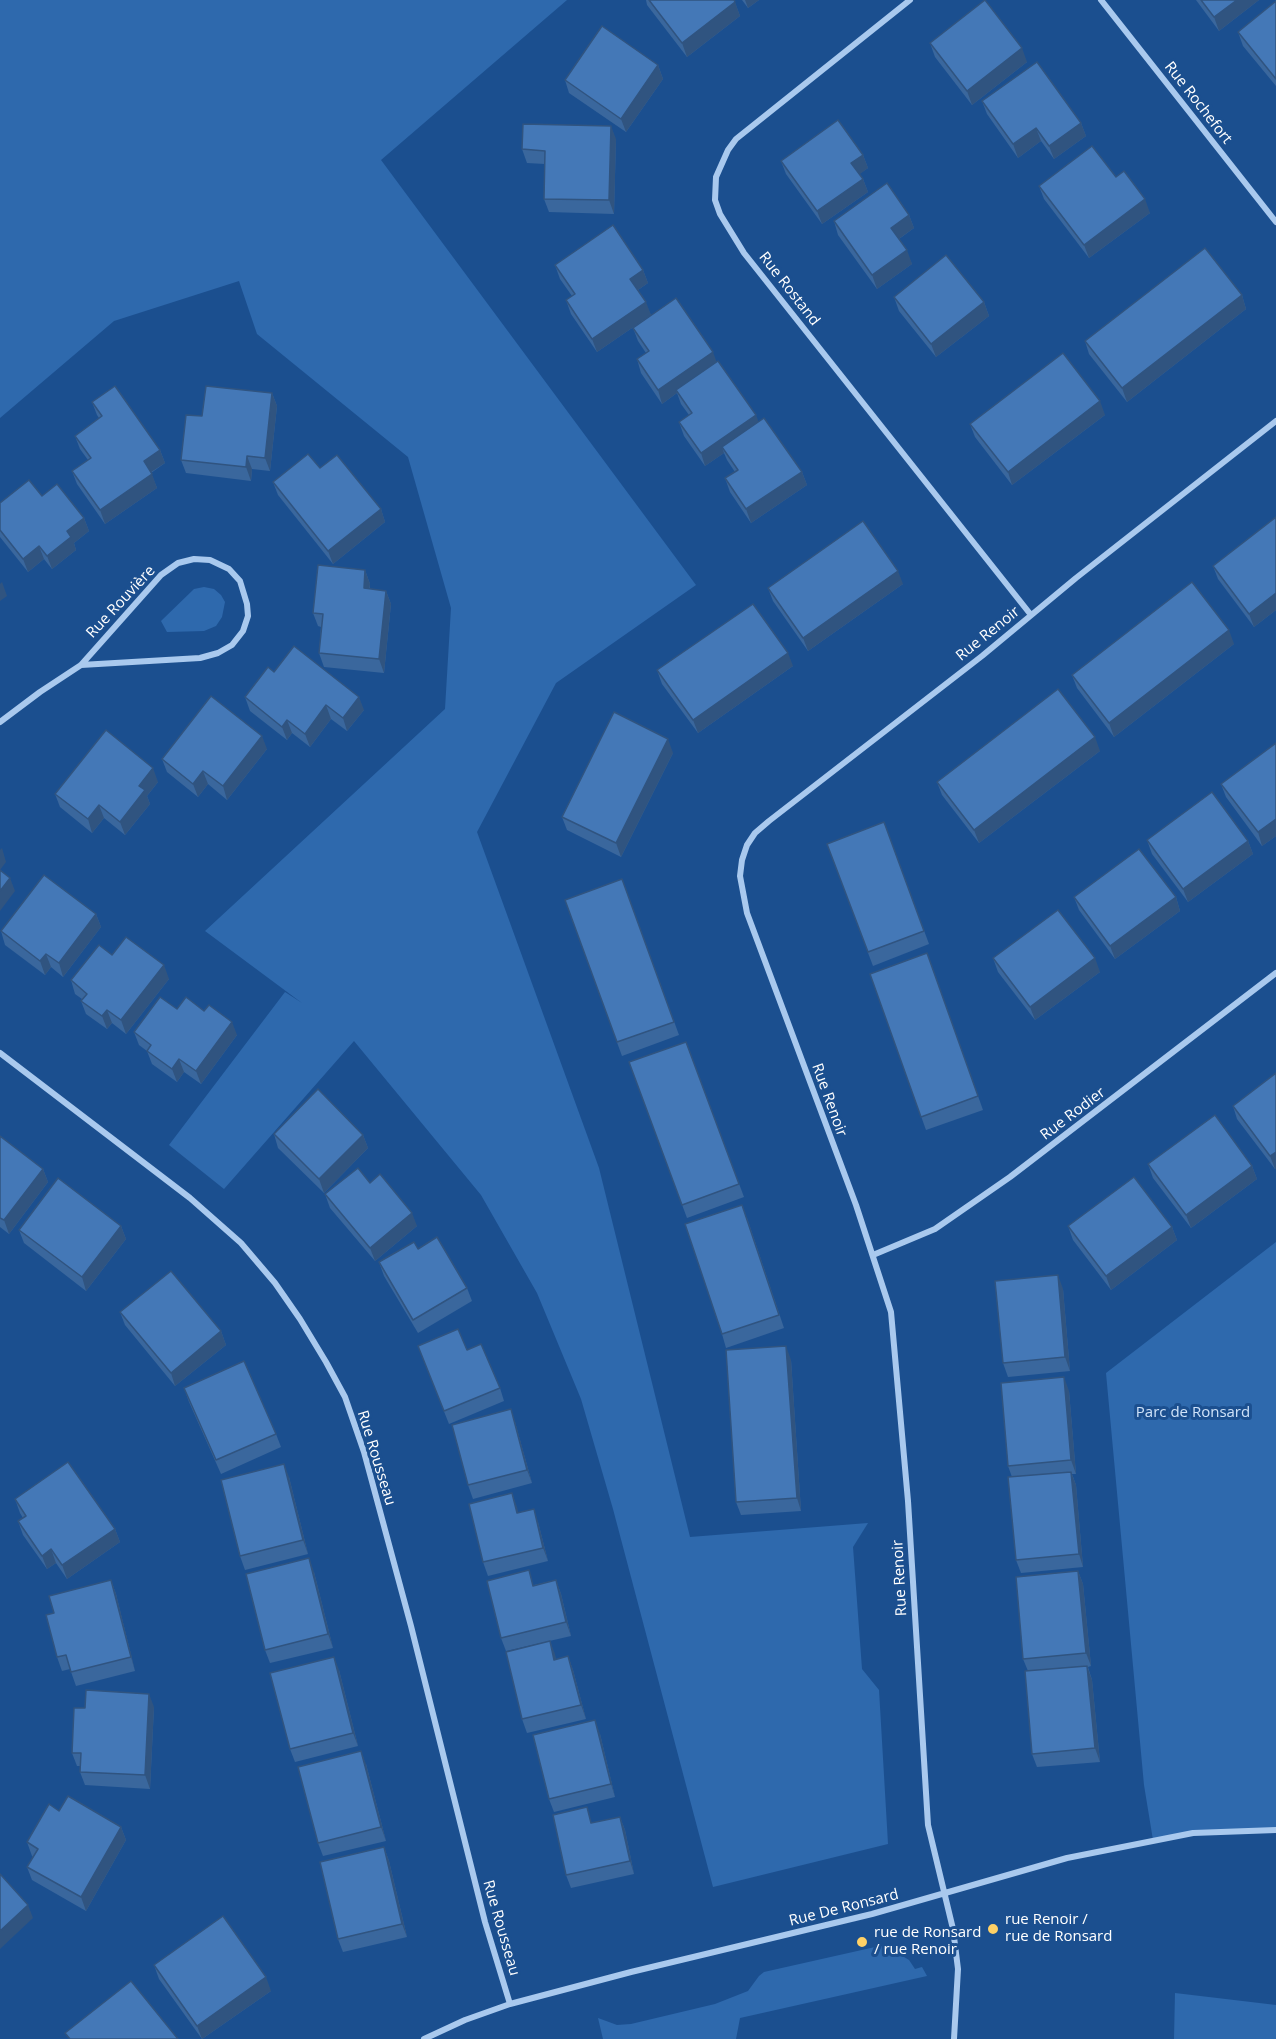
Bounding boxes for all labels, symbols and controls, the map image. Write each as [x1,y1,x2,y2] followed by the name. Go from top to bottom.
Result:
[1160,58,1236,148] street label: Rue Rochefort
[755,249,823,329] street label: Rue Rostand
[83,562,159,642] street label: Rue Rouvière
[953,603,1023,665] street label: Rue Renoir
[807,1061,851,1139] street label: Rue Renoir
[1037,1084,1109,1144] street label: Rue Rodier
[1136,1404,1250,1422] park label: Parc de Ronsard
[353,1408,399,1508] street label: Rue Rousseau
[889,1539,911,1617] street label: Rue Renoir
[479,1878,523,1978] street label: Rue Rousseau
[787,1886,901,1930] street label: Rue De Ronsard
[1005,1911,1112,1946] place label: rue Renoir / rue de Ronsard
[986,1922,1000,1936] marker: rue Renoir / rue de Ronsard
[874,1924,981,1959] place label: rue de Ronsard / rue Renoir
[855,1935,869,1949] marker: rue de Ronsard / rue Renoir

